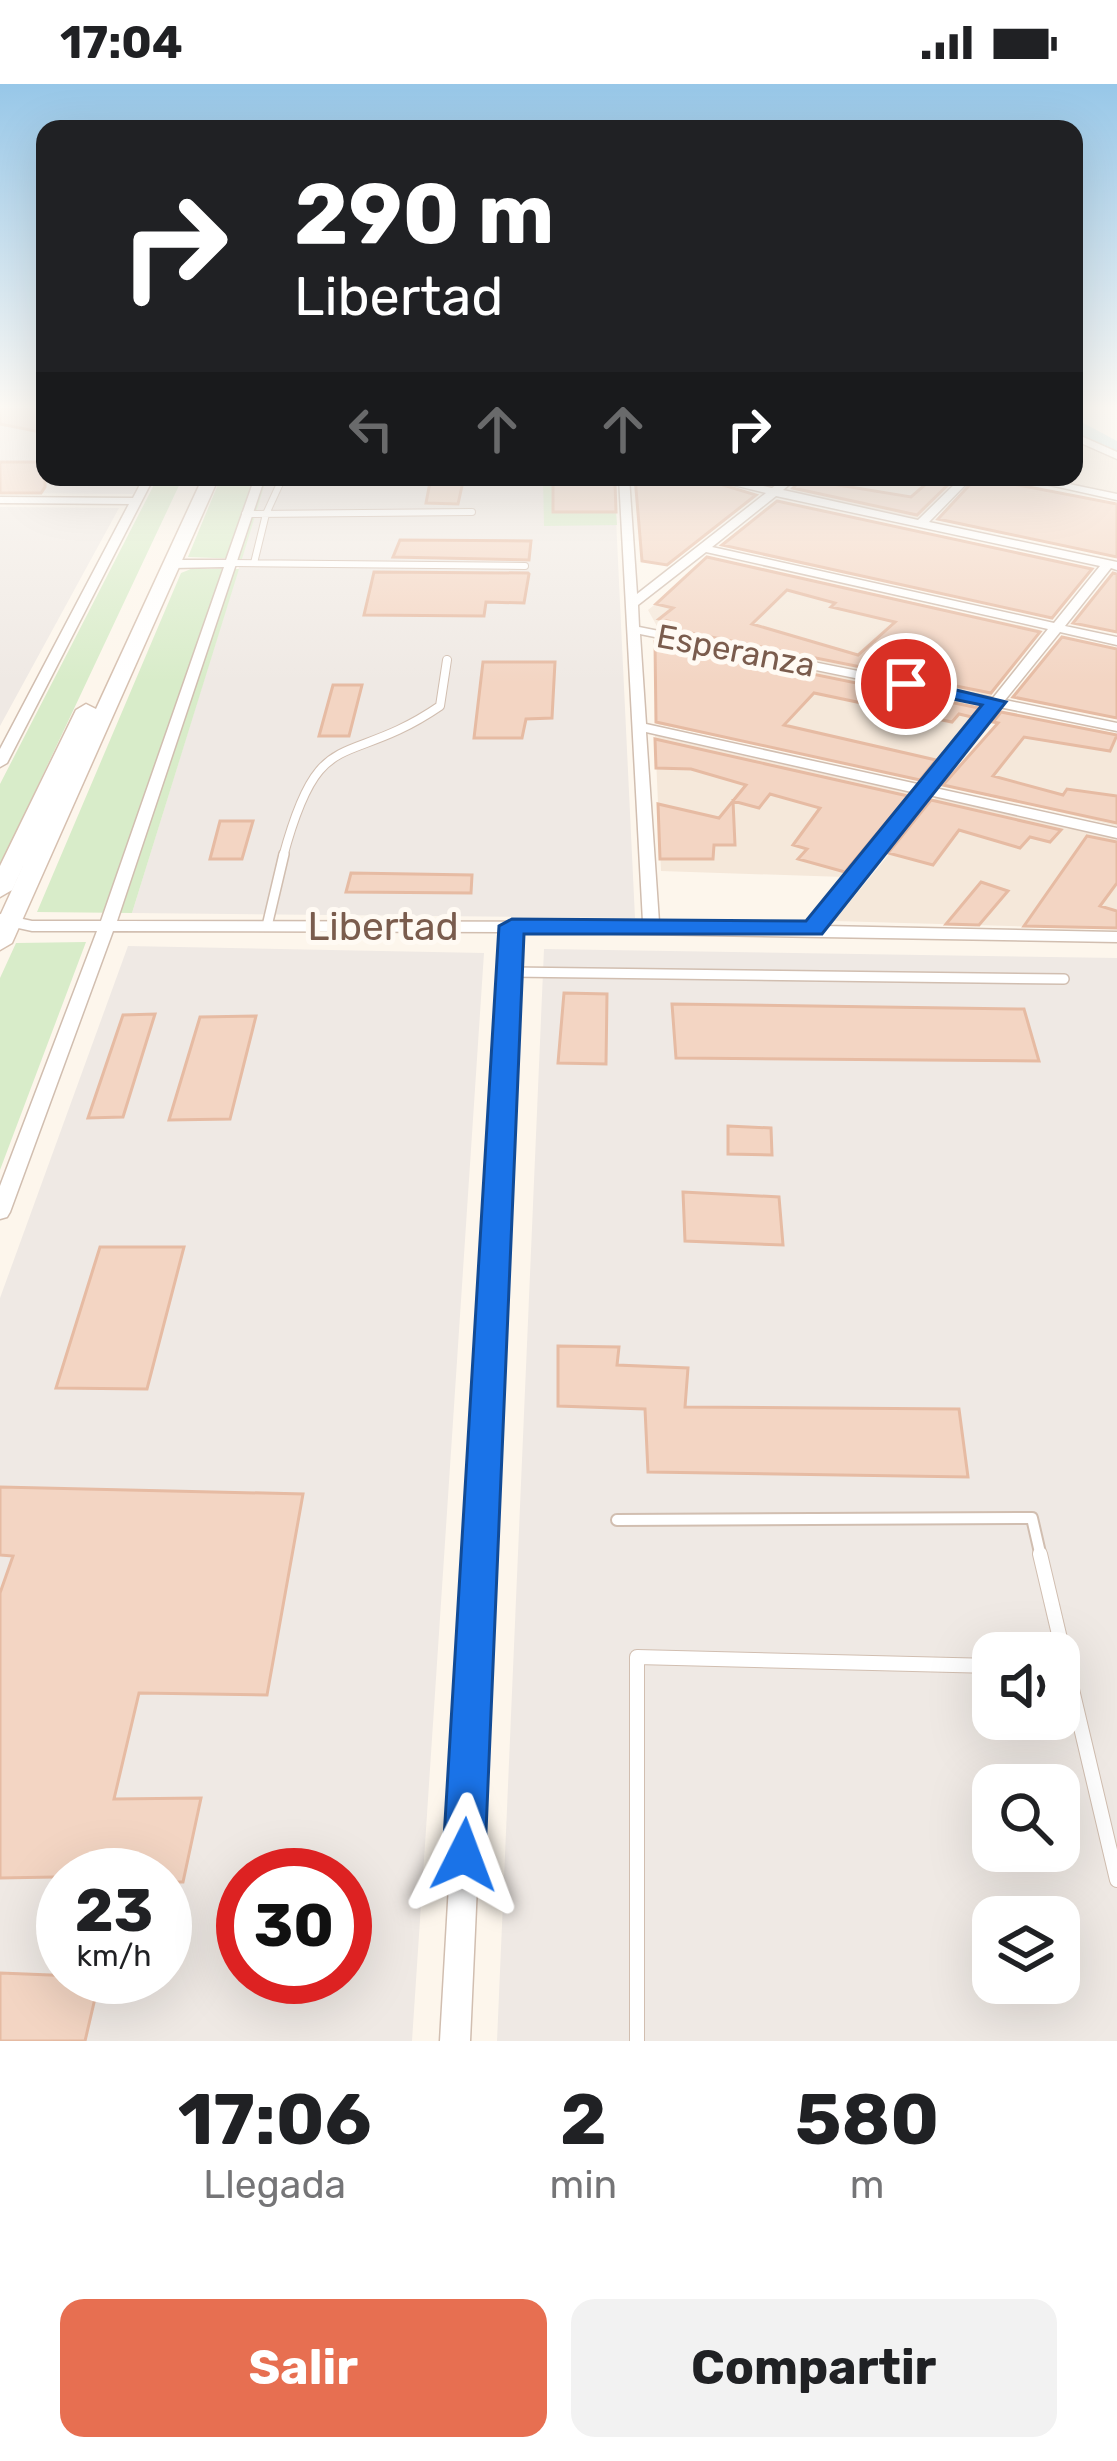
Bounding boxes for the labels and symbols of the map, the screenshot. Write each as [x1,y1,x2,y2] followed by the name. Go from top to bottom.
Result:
[653,616,818,685] street label: Esperanza
[855,633,957,735] pin
[307,904,459,950] street label: Libertad
[401,1792,527,1918] position arrow
[216,1848,372,2004] speed limit sign: 30

